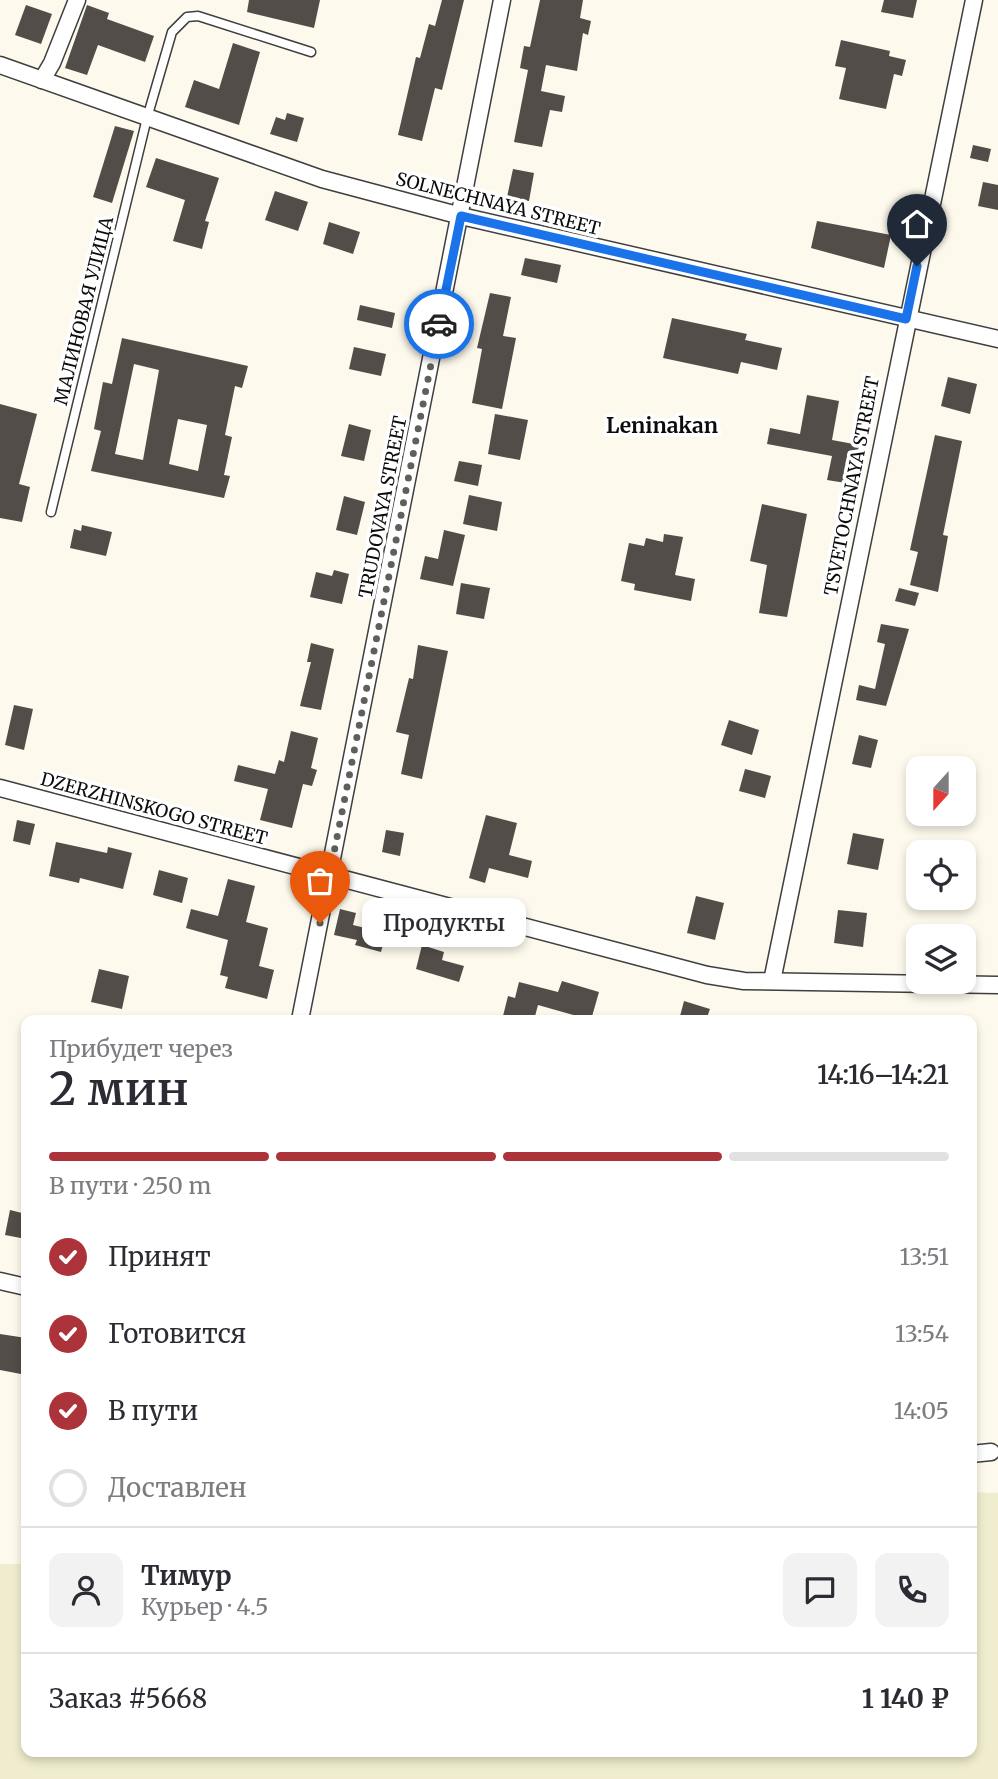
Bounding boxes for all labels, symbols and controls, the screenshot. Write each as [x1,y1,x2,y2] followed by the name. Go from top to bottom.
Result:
[394,167,603,240] street label: SOLNECHNAYA STREET
[887,194,947,266] pin
[898,205,936,243] icon: home
[49,214,118,408] street label: МАЛИНОВАЯ УЛИЦА
[404,289,474,359] courier
[420,305,458,343] icon: car
[819,374,884,597] street label: TSVETOCHNAYA STREET
[606,412,718,439] district label: Leninakan
[354,413,412,600] street label: TRUDOVAYA STREET
[906,756,976,826] north arrow
[906,756,976,994] map controls
[38,767,270,850] street label: DZERZHINSKOGO STREET
[906,840,976,910] button: locate
[290,851,350,923] pin
[301,862,339,900] icon: bag
[362,898,526,948] callout: Продукты
[383,908,505,937] text: Продукты
[906,924,976,994] button: layers
[49,1034,233,1063] text: Прибудет через
[817,1058,949,1091] text: 14:16–14:21
[49,1060,189,1118] text: 2 мин
[49,1171,211,1200] text: В пути · 250 m
[49,1238,87,1276] icon: check
[108,1240,211,1273] text: Принят
[899,1242,949,1271] text: 13:51
[49,1315,87,1353] icon: check
[108,1317,246,1350] text: Готовится
[895,1319,949,1348] text: 13:54
[49,1392,87,1430] icon: check
[108,1394,198,1427] text: В пути
[894,1396,949,1425] text: 14:05
[108,1471,247,1504] text: Доставлен
[49,1553,123,1627] button: person
[783,1553,857,1627] button: chat
[875,1553,949,1627] button: phone
[141,1559,231,1592] text: Тимур
[141,1592,269,1621] text: Курьер · 4.5
[49,1682,207,1715] text: Заказ #5668
[862,1682,949,1715] text: 1 140 ₽

